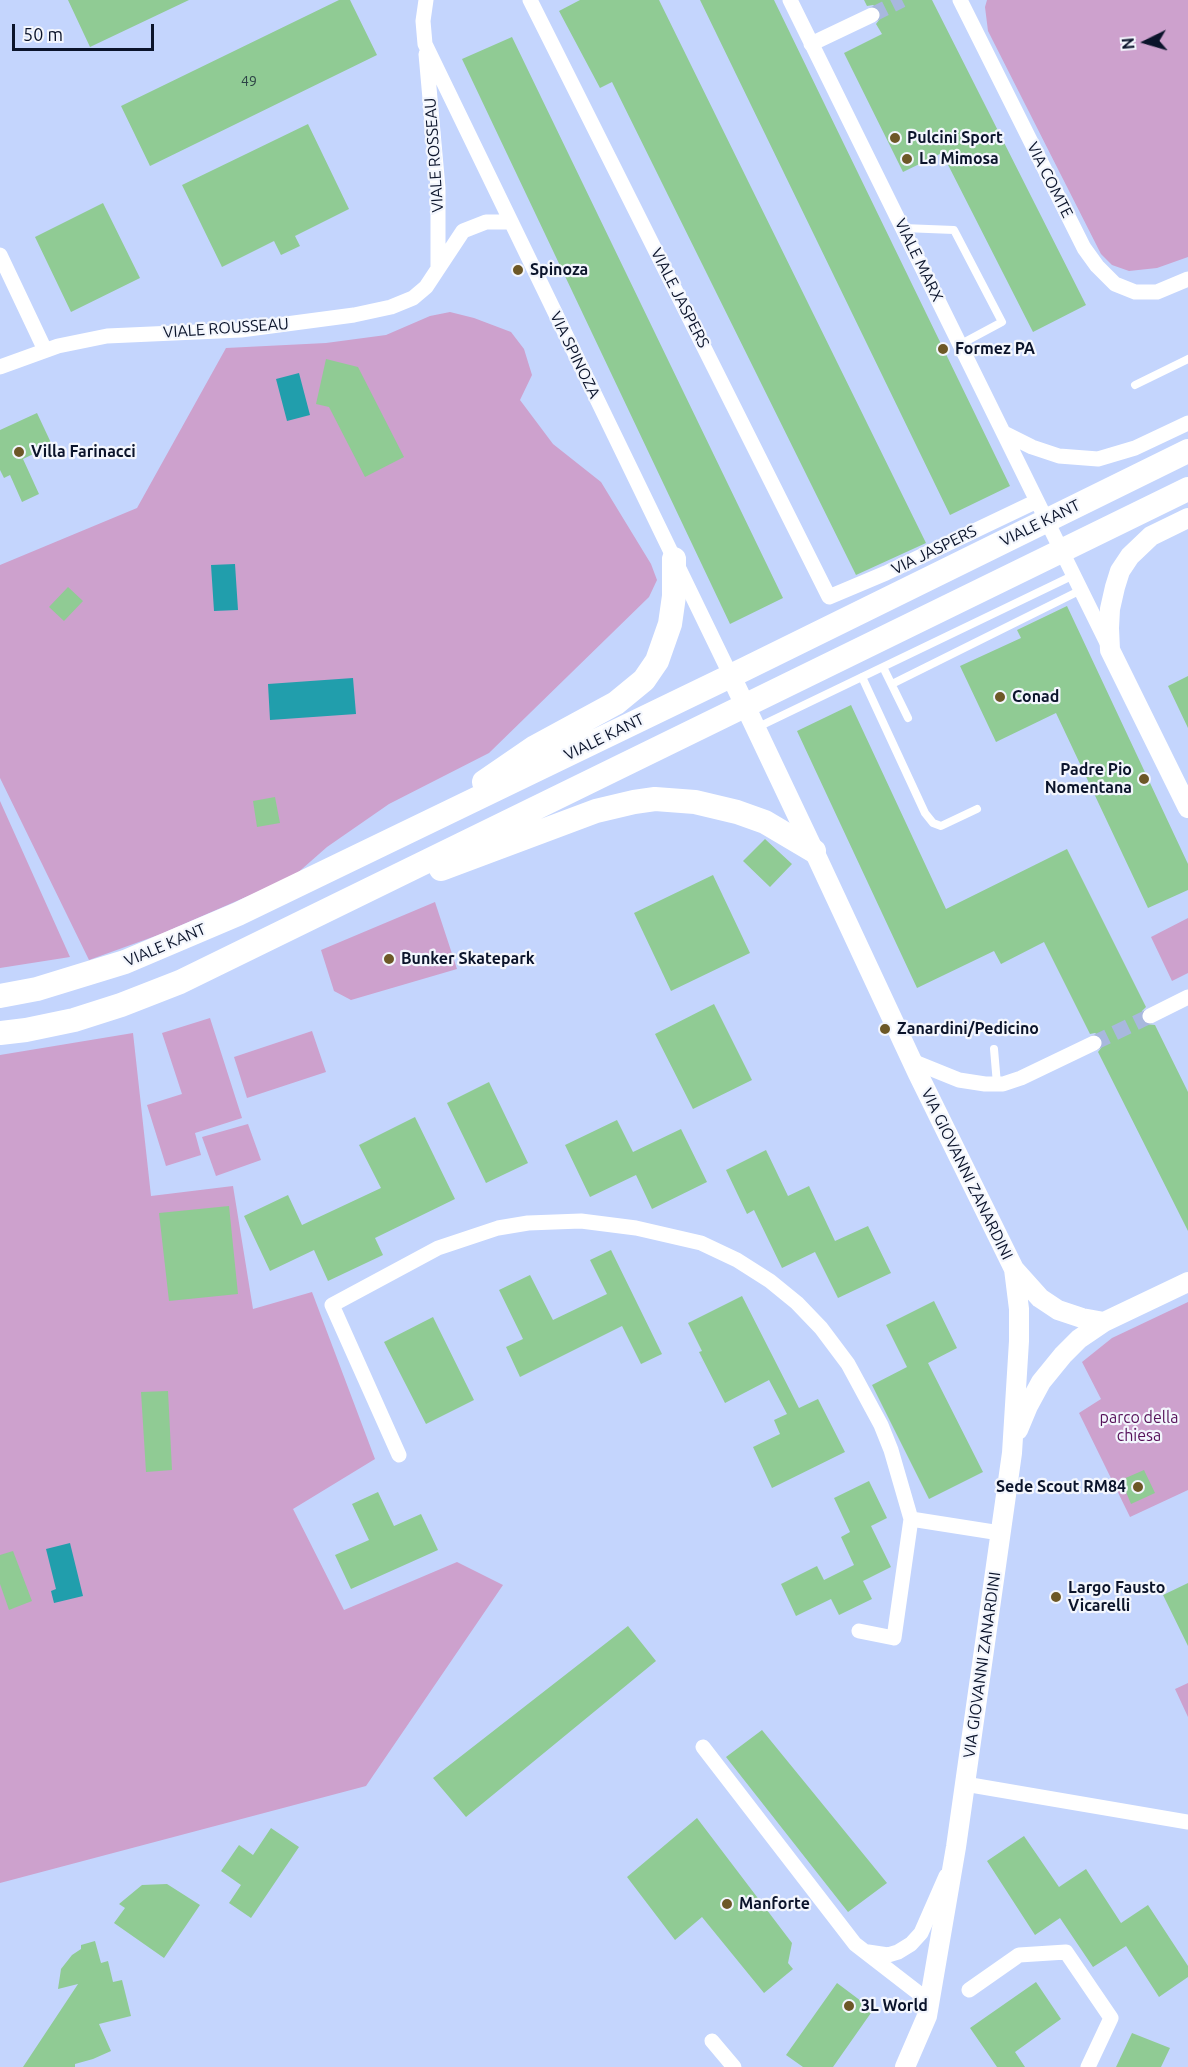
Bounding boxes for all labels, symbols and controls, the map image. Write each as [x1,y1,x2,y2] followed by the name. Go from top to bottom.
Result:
[15,12,158,50] scale bar
[1116,12,1176,72] north arrow
[23,24,63,44] text: 50 m
[1119,37,1138,50] text: N
[241,73,257,89] house number: 49
[420,97,448,213] street label: VIALE ROSSEAU
[907,128,1003,148] place label: Pulcini Sport
[888,131,902,145] marker: Pulcini Sport
[1023,139,1077,221] street label: VIA COMTE
[919,149,999,169] place label: La Mimosa
[900,152,914,166] marker: La Mimosa
[891,215,947,305] street label: VIALE MARX
[647,245,713,351] street label: VIALE JASPERS
[530,260,588,280] place label: Spinoza
[511,263,525,277] marker: Spinoza
[546,309,604,401] street label: VIA SPINOZA
[162,314,290,342] street label: VIALE ROUSSEAU
[955,339,1035,359] place label: Formez PA
[936,342,950,356] marker: Formez PA
[31,442,136,462] place label: Villa Farinacci
[12,445,26,459] marker: Villa Farinacci
[997,495,1083,551] street label: VIALE KANT
[888,521,980,579] street label: VIA JASPERS
[1012,687,1059,707] place label: Conad
[993,690,1007,704] marker: Conad
[561,709,647,765] street label: VIALE KANT
[1045,760,1132,798] place label: Padre Pio Nomentana
[1137,772,1151,786] marker: Padre Pio Nomentana
[121,919,209,971] street label: VIALE KANT
[401,949,535,969] place label: Bunker Skatepark
[382,952,396,966] marker: Bunker Skatepark
[897,1019,1039,1039] place label: Zanardini/Pedicino
[878,1022,892,1036] marker: Zanardini/Pedicino
[917,1085,1017,1263] street label: VIA GIOVANNI ZANARDINI
[1100,1408,1178,1446] park label: parco della chiesa
[996,1477,1126,1497] place label: Sede Scout RM84
[1131,1480,1145,1494] marker: Sede Scout RM84
[959,1571,1005,1759] street label: VIA GIOVANNI ZANARDINI
[1068,1578,1165,1616] place label: Largo Fausto Vicarelli
[1049,1590,1063,1604] marker: Largo Fausto Vicarelli
[739,1894,810,1914] place label: Manforte
[720,1897,734,1911] marker: Manforte
[861,1996,928,2016] place label: 3L World
[842,1999,856,2013] marker: 3L World

